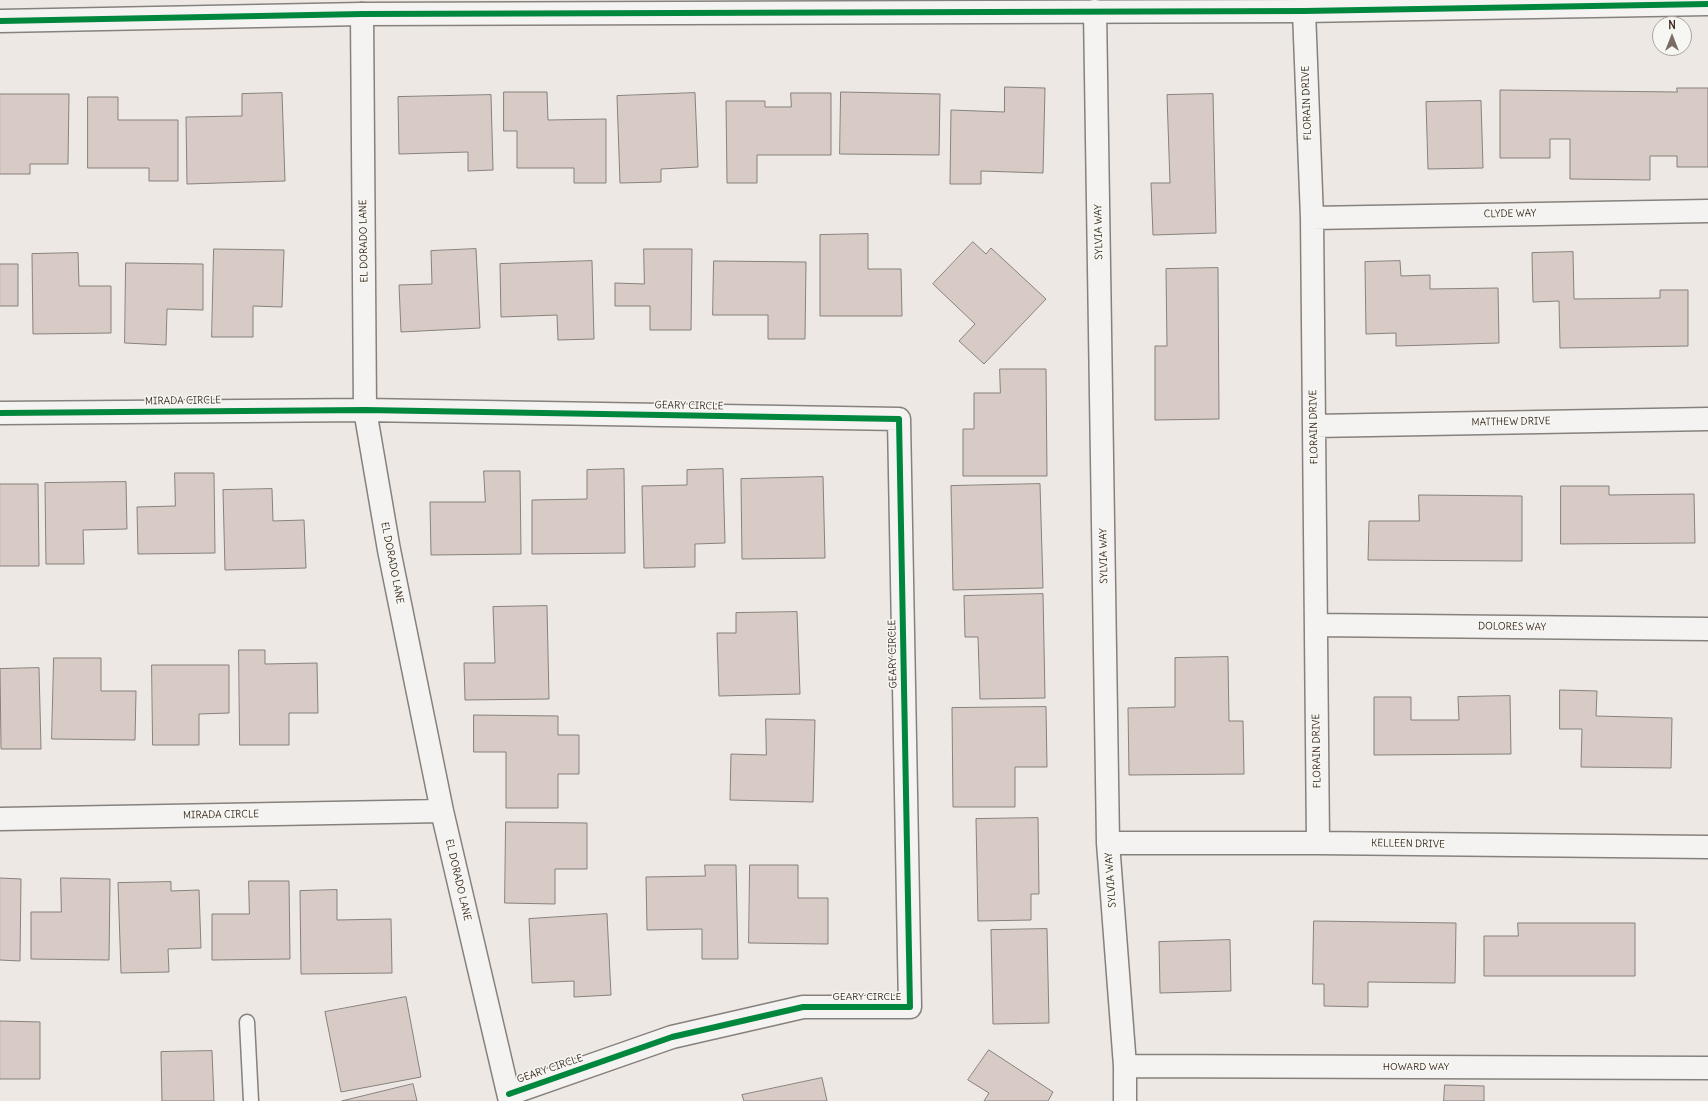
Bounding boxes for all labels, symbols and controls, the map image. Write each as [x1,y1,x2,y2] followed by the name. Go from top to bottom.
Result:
[1652,16,1692,56] north arrow
[1668,18,1676,32] text: N
[1300,65,1314,141] street label: FLORAIN DRIVE
[357,199,371,283] street label: EL DORADO LANE
[1093,204,1105,260] street label: SYLVIA WAY
[1484,208,1536,220] street label: CLYDE WAY
[1307,389,1321,465] street label: FLORAIN DRIVE
[145,394,221,408] street label: MIRADA CIRCLE
[654,399,724,413] street label: GEARY CIRCLE
[1471,415,1551,429] street label: MATTHEW DRIVE
[378,521,406,605] street label: EL DORADO LANE
[1098,528,1110,584] street label: SYLVIA WAY
[886,619,900,689] street label: GEARY CIRCLE
[1478,620,1546,634] street label: DOLORES WAY
[1310,713,1324,789] street label: FLORAIN DRIVE
[183,808,259,822] street label: MIRADA CIRCLE
[1371,837,1445,851] street label: KELLEEN DRIVE
[443,838,473,922] street label: EL DORADO LANE
[1103,852,1119,908] street label: SYLVIA WAY
[833,991,901,1003] street label: GEARY CIRCLE
[515,1052,585,1086] street label: GEARY CIRCLE
[1383,1061,1449,1073] street label: HOWARD WAY

